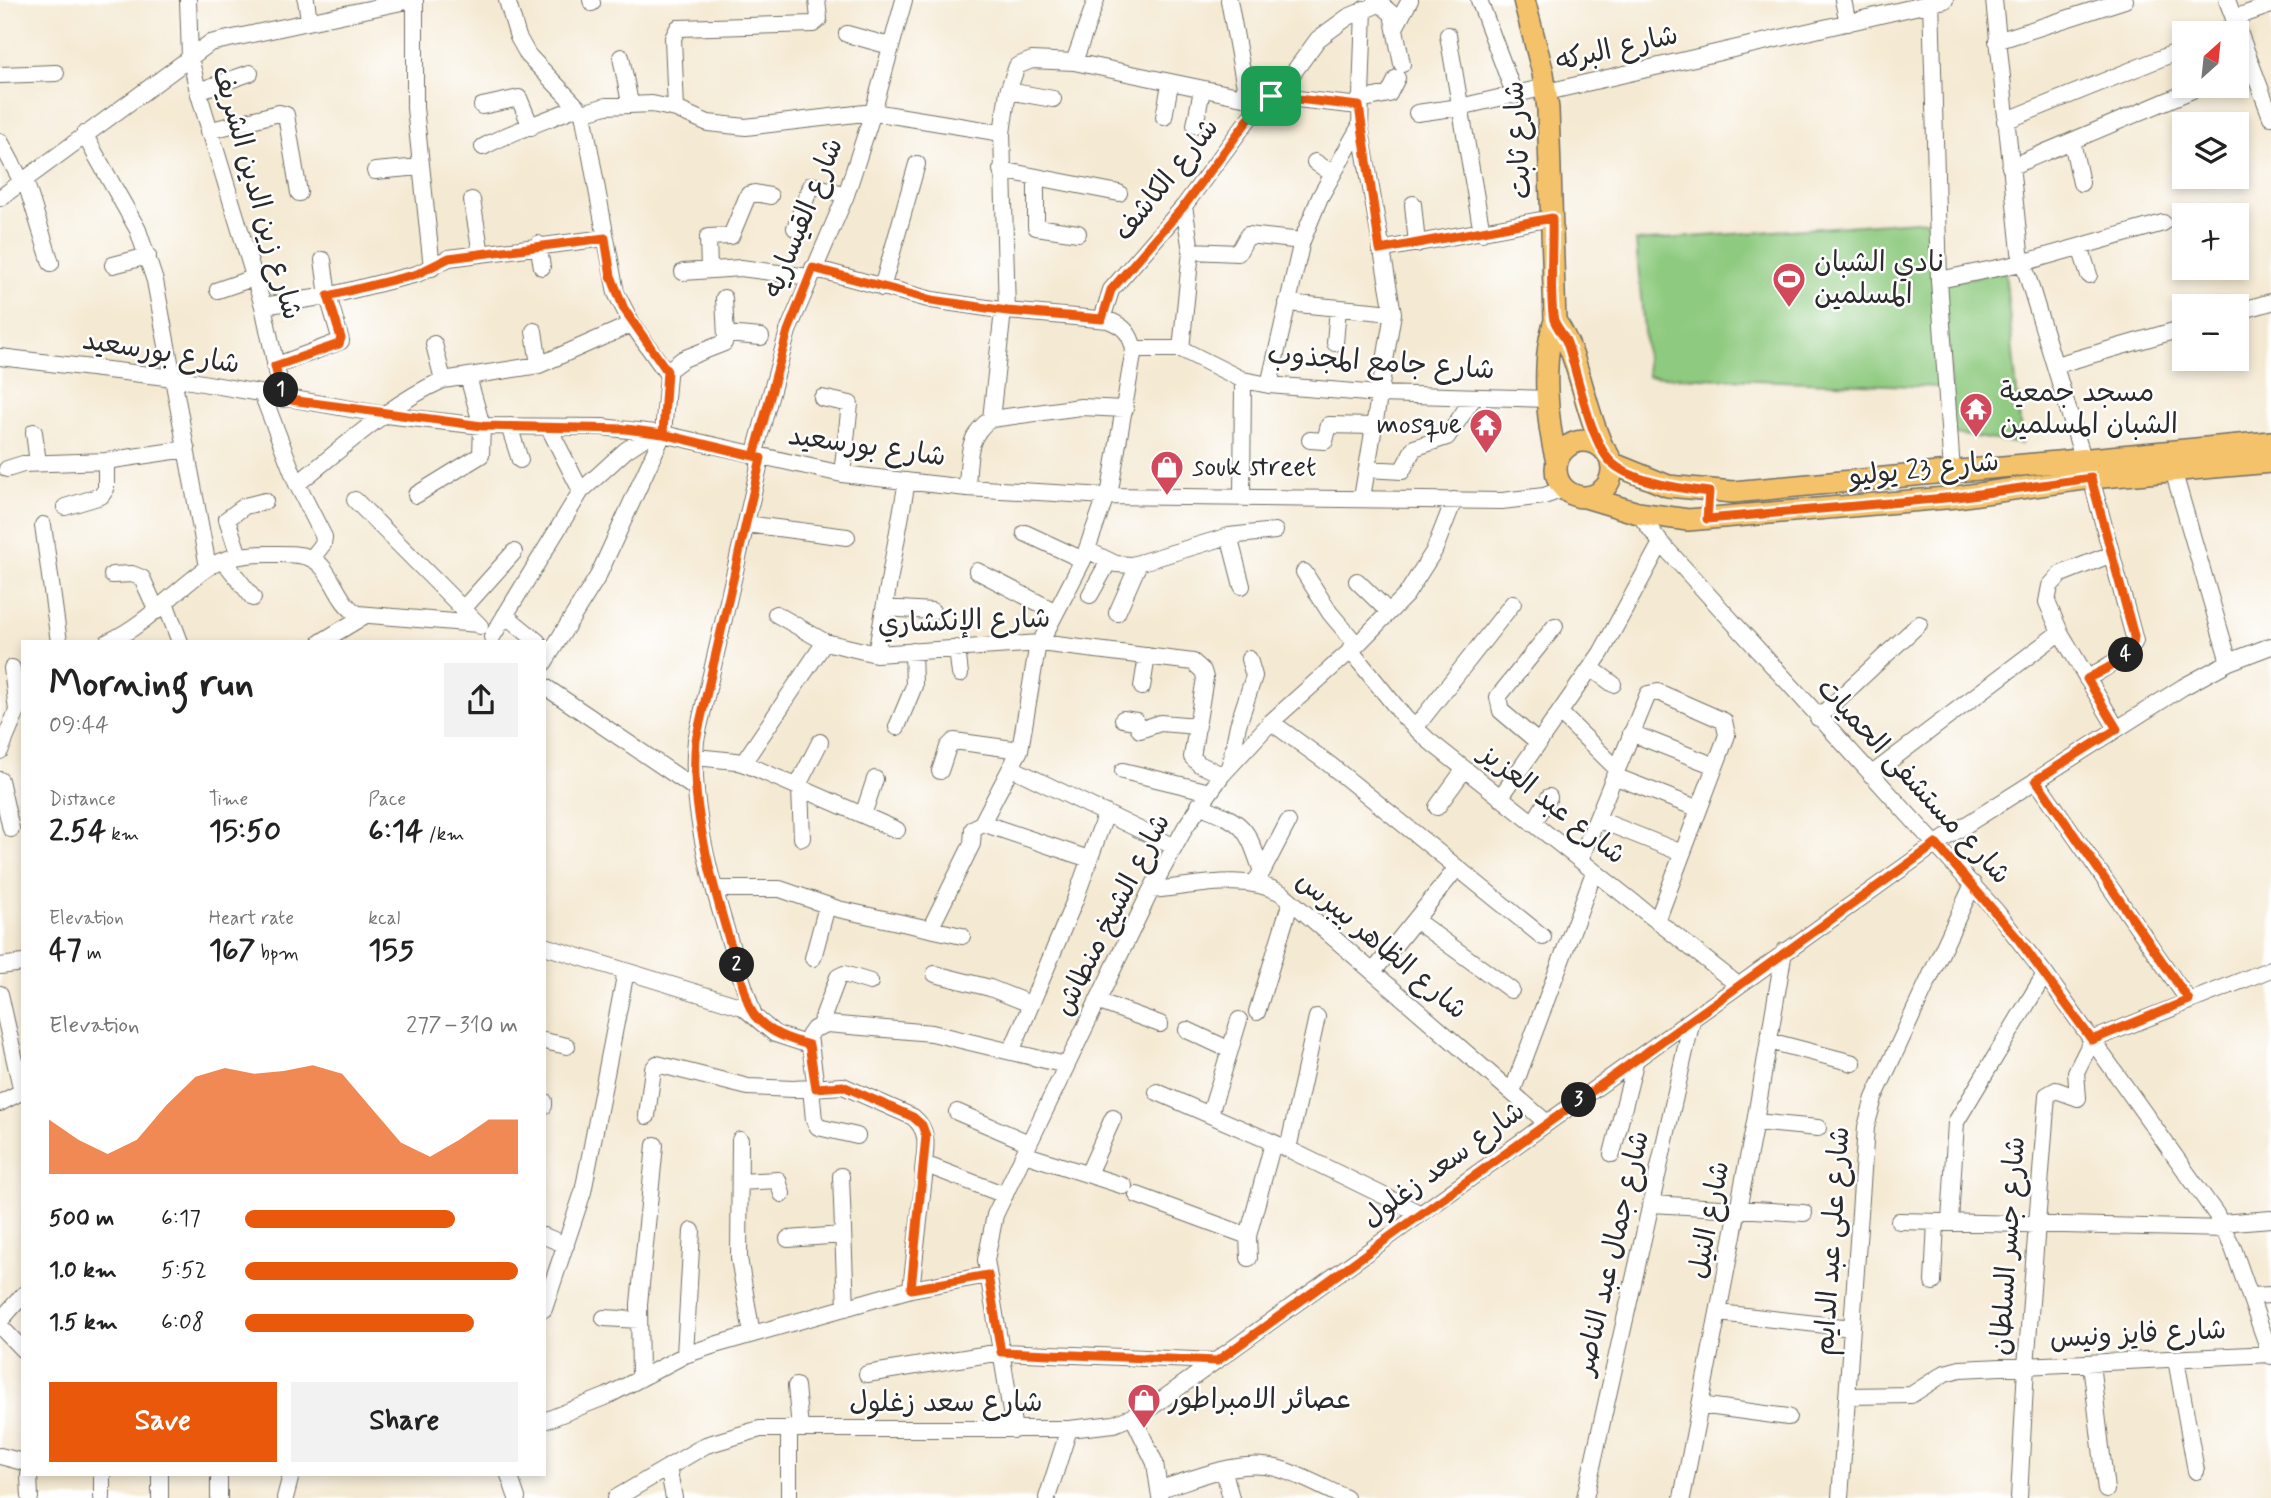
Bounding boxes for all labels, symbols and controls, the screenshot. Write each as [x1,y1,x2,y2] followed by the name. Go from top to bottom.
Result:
[1552,17,1682,81] street label: شارع البركه
[2172,21,2249,98] north arrow
[2172,21,2249,371] map controls
[202,62,310,324] street label: شارع زين الدين الشريف
[1241,66,1301,126] pin
[1252,77,1290,115] icon: arrive
[1496,80,1542,200] street label: شارع ثابت
[1106,111,1228,249] street label: شارع الكاشف
[2172,112,2249,189] button: layers
[755,133,853,303] street label: شارع القيساريه
[2172,203,2249,280] button: +
[1814,245,1944,314] place label: نادي الشبان المسلمين
[1770,260,1808,309] sports icon: نادي الشبان المسلمين
[2172,294,2249,371] button: −
[80,322,242,384] street label: شارع بورسعيد
[1266,337,1496,389] street label: شارع جامع المجذوب
[264,372,298,408] pin: 1
[2000,375,2178,444] place label: مسجد جمعية الشبان المسلمين
[276,377,285,402] text: 1
[1957,390,1995,439] temple icon: مسجد جمعية الشبان المسلمين
[1467,406,1505,455] temple icon: mosque
[1376,407,1462,444] place label: mosque
[786,418,948,476] street label: شارع بورسعيد
[1845,444,2001,497] street label: شارع 23 يوليو
[1148,448,1186,497] shop icon: souk street
[1192,449,1317,486] place label: souk street
[877,600,1051,644] street label: شارع الإنكشاري
[2108,638,2144,672] pin: 4
[2120,642,2131,667] text: 4
[49,660,254,709] text: Morning run
[444,663,518,737] button: share
[1808,671,2018,893] street label: شارع مستشفى الحميات
[49,711,109,741] text: 09:44
[1470,735,1633,874] street label: شارع عبد العزيز
[49,787,116,812] text: Distance
[209,787,248,812] text: Time
[368,787,406,812] text: Pace
[1046,808,1180,1022] street label: شارع الشيخ منطاش
[49,812,106,851] text: 2.54
[209,812,281,851] text: 15:50
[368,812,423,851] text: 6:14
[106,822,139,847] text: km
[423,822,464,847] text: /km
[1288,863,1474,1029] street label: شارع الظاهر بيبرس
[49,906,124,931] text: Elevation
[209,906,294,931] text: Heart rate
[368,906,400,931] text: kcal
[49,931,82,970] text: 47
[209,931,255,970] text: 167
[368,931,414,970] text: 155
[82,941,102,966] text: m
[255,941,299,966] text: bpm
[720,948,754,982] pin: 2
[732,952,741,977] text: 2
[49,1011,140,1041] text: Elevation
[406,1011,518,1041] text: 277–310 m
[1562,1082,1596,1118] pin: 3
[1574,1087,1583,1112] text: 3
[1355,1093,1533,1237] street label: شارع سعد زغلول
[1807,1125,1860,1357] street label: شارع على عبد الدايم
[1566,1127,1659,1381] street label: شارع جمال عبد الناصر
[1983,1135,2035,1357] street label: شارع جسر السلطان
[1680,1158,1740,1282] street label: شارع النيل
[49,1204,114,1234] text: 500 m
[161,1204,201,1234] text: 6:17
[49,1256,117,1286] text: 1.0 km
[161,1256,207,1286] text: 5:52
[49,1308,118,1338] text: 1.5 km
[161,1308,204,1338] text: 6:08
[2049,1312,2227,1358] street label: شارع فايز ونيس
[1125,1381,1163,1430] shop icon: عصائر الامبراطور
[49,1382,277,1462] button: Save
[291,1382,518,1462] button: Share
[1167,1382,1351,1419] place label: عصائر الامبراطور
[849,1385,1043,1422] street label: شارع سعد زغلول

